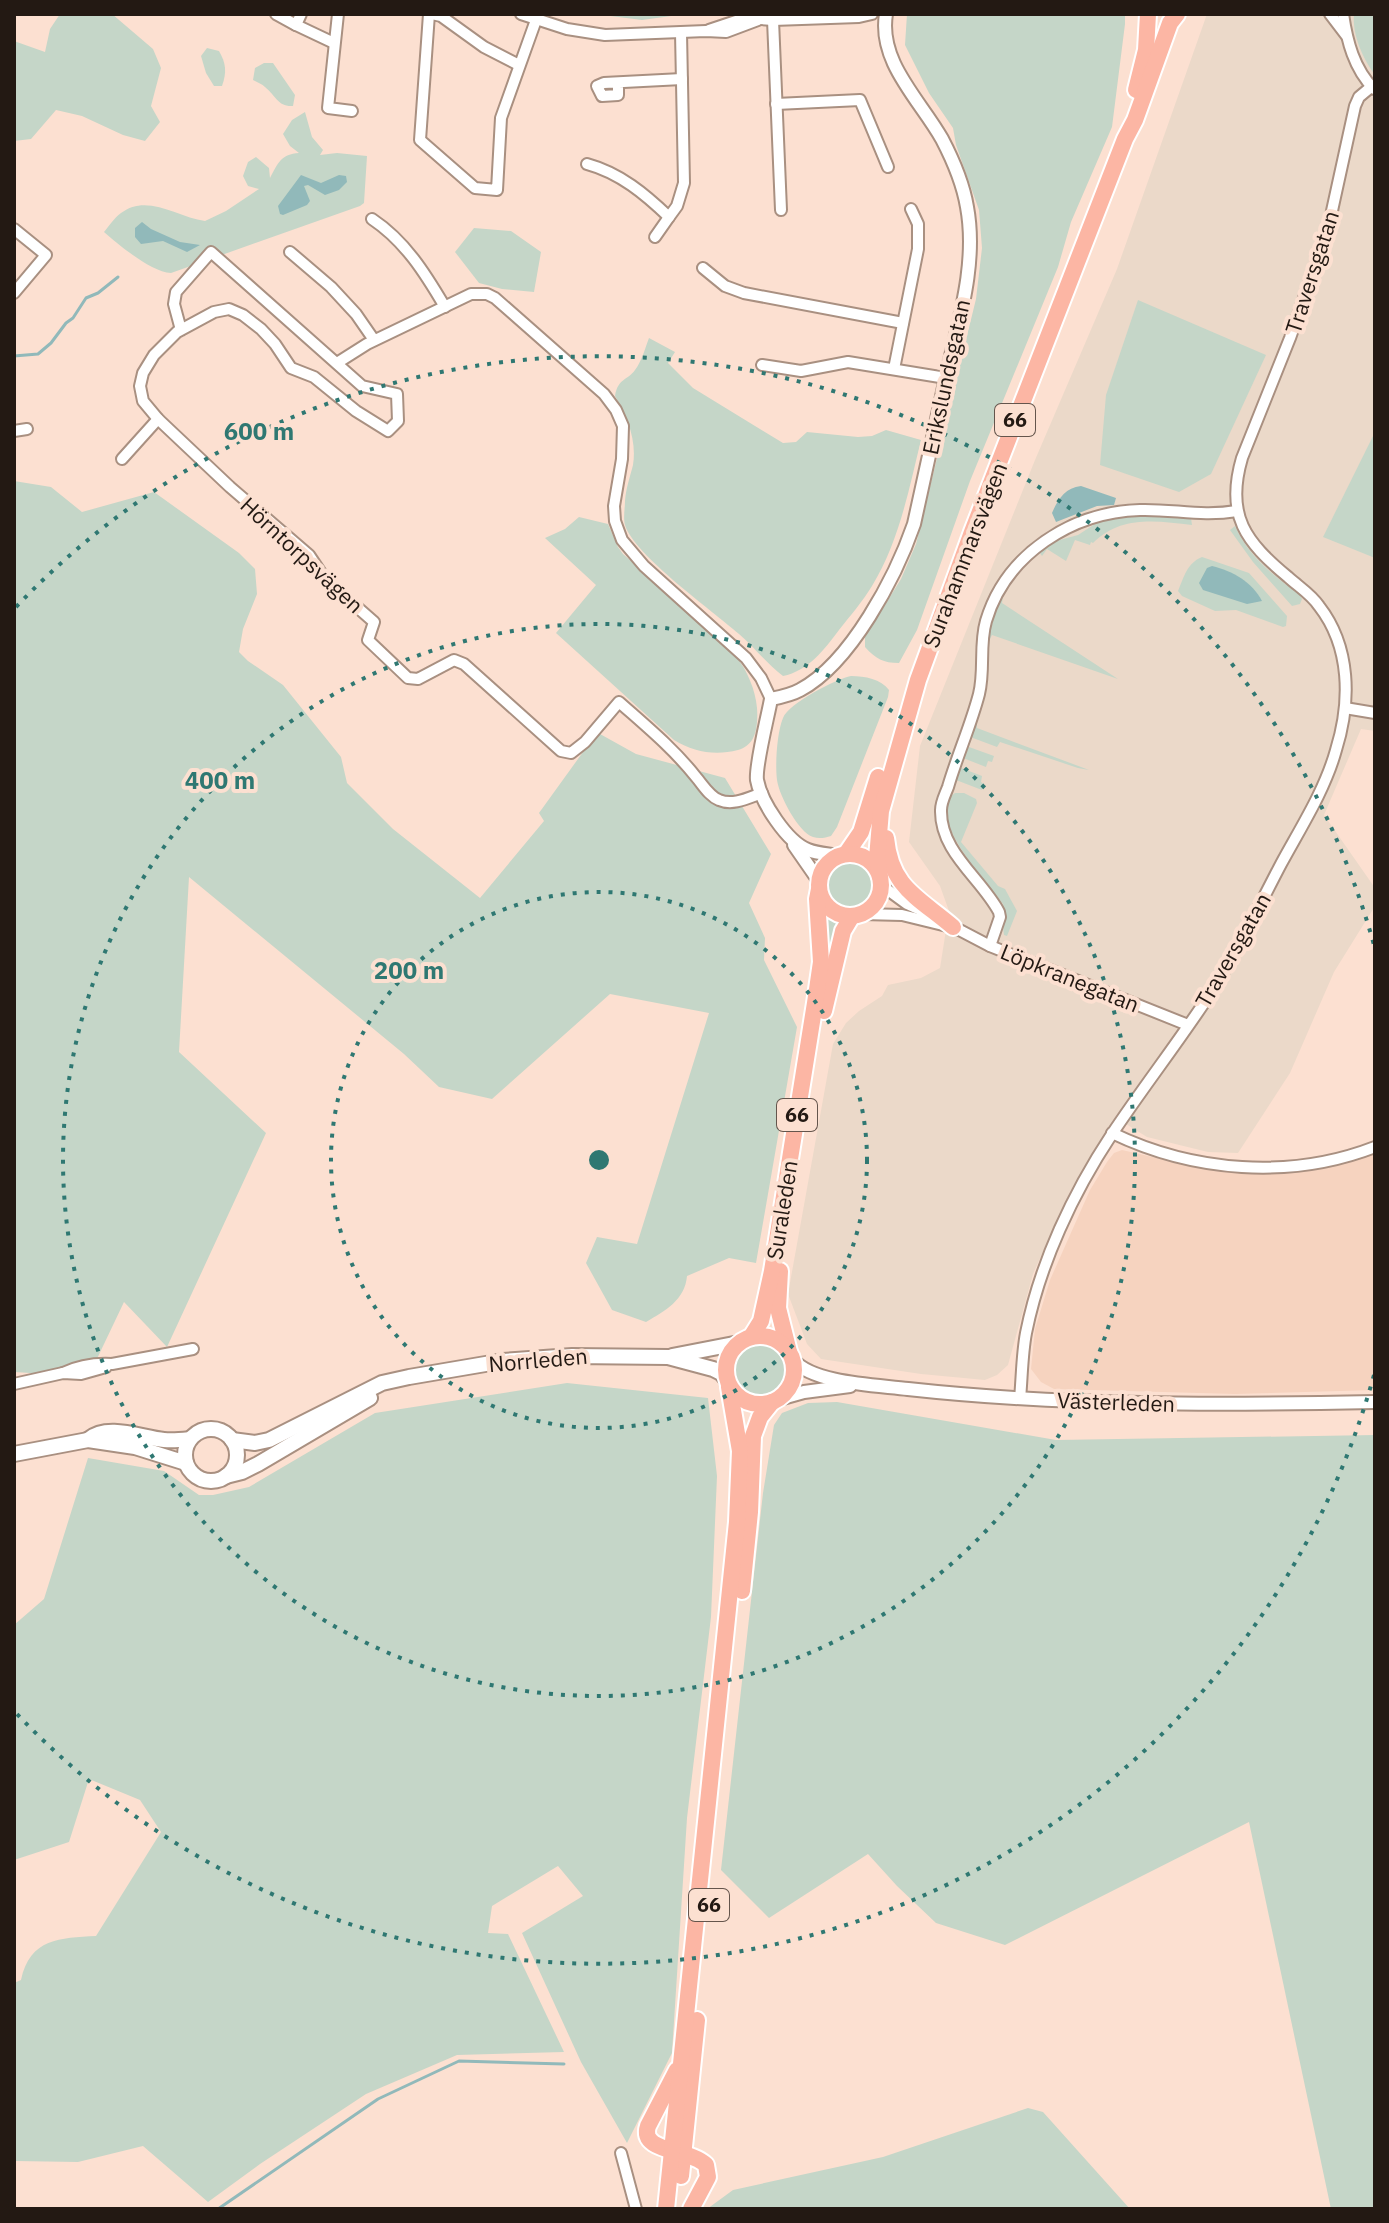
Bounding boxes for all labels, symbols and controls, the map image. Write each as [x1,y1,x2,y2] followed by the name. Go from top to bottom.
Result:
[1278,207,1345,337] street label: Traversgatan
[915,297,976,457] street label: Erikslundsgatan
[995,404,1035,436] road number: 66
[224,415,294,447] text: 600 m
[916,458,1013,652] street label: Surahammarsvägen
[235,490,370,619] street label: Hörntorpsvägen
[185,764,255,796] text: 400 m
[1188,887,1277,1012] street label: Traversgatan
[997,937,1144,1019] street label: Löpkranegatan
[374,954,444,986] text: 200 m
[777,1099,817,1131] road number: 66
[585,1146,613,1174] centre of rings
[759,1158,804,1262] street label: Suraleden
[487,1341,589,1378] street label: Norrleden
[1056,1385,1176,1418] street label: Västerleden
[689,1889,729,1921] road number: 66

